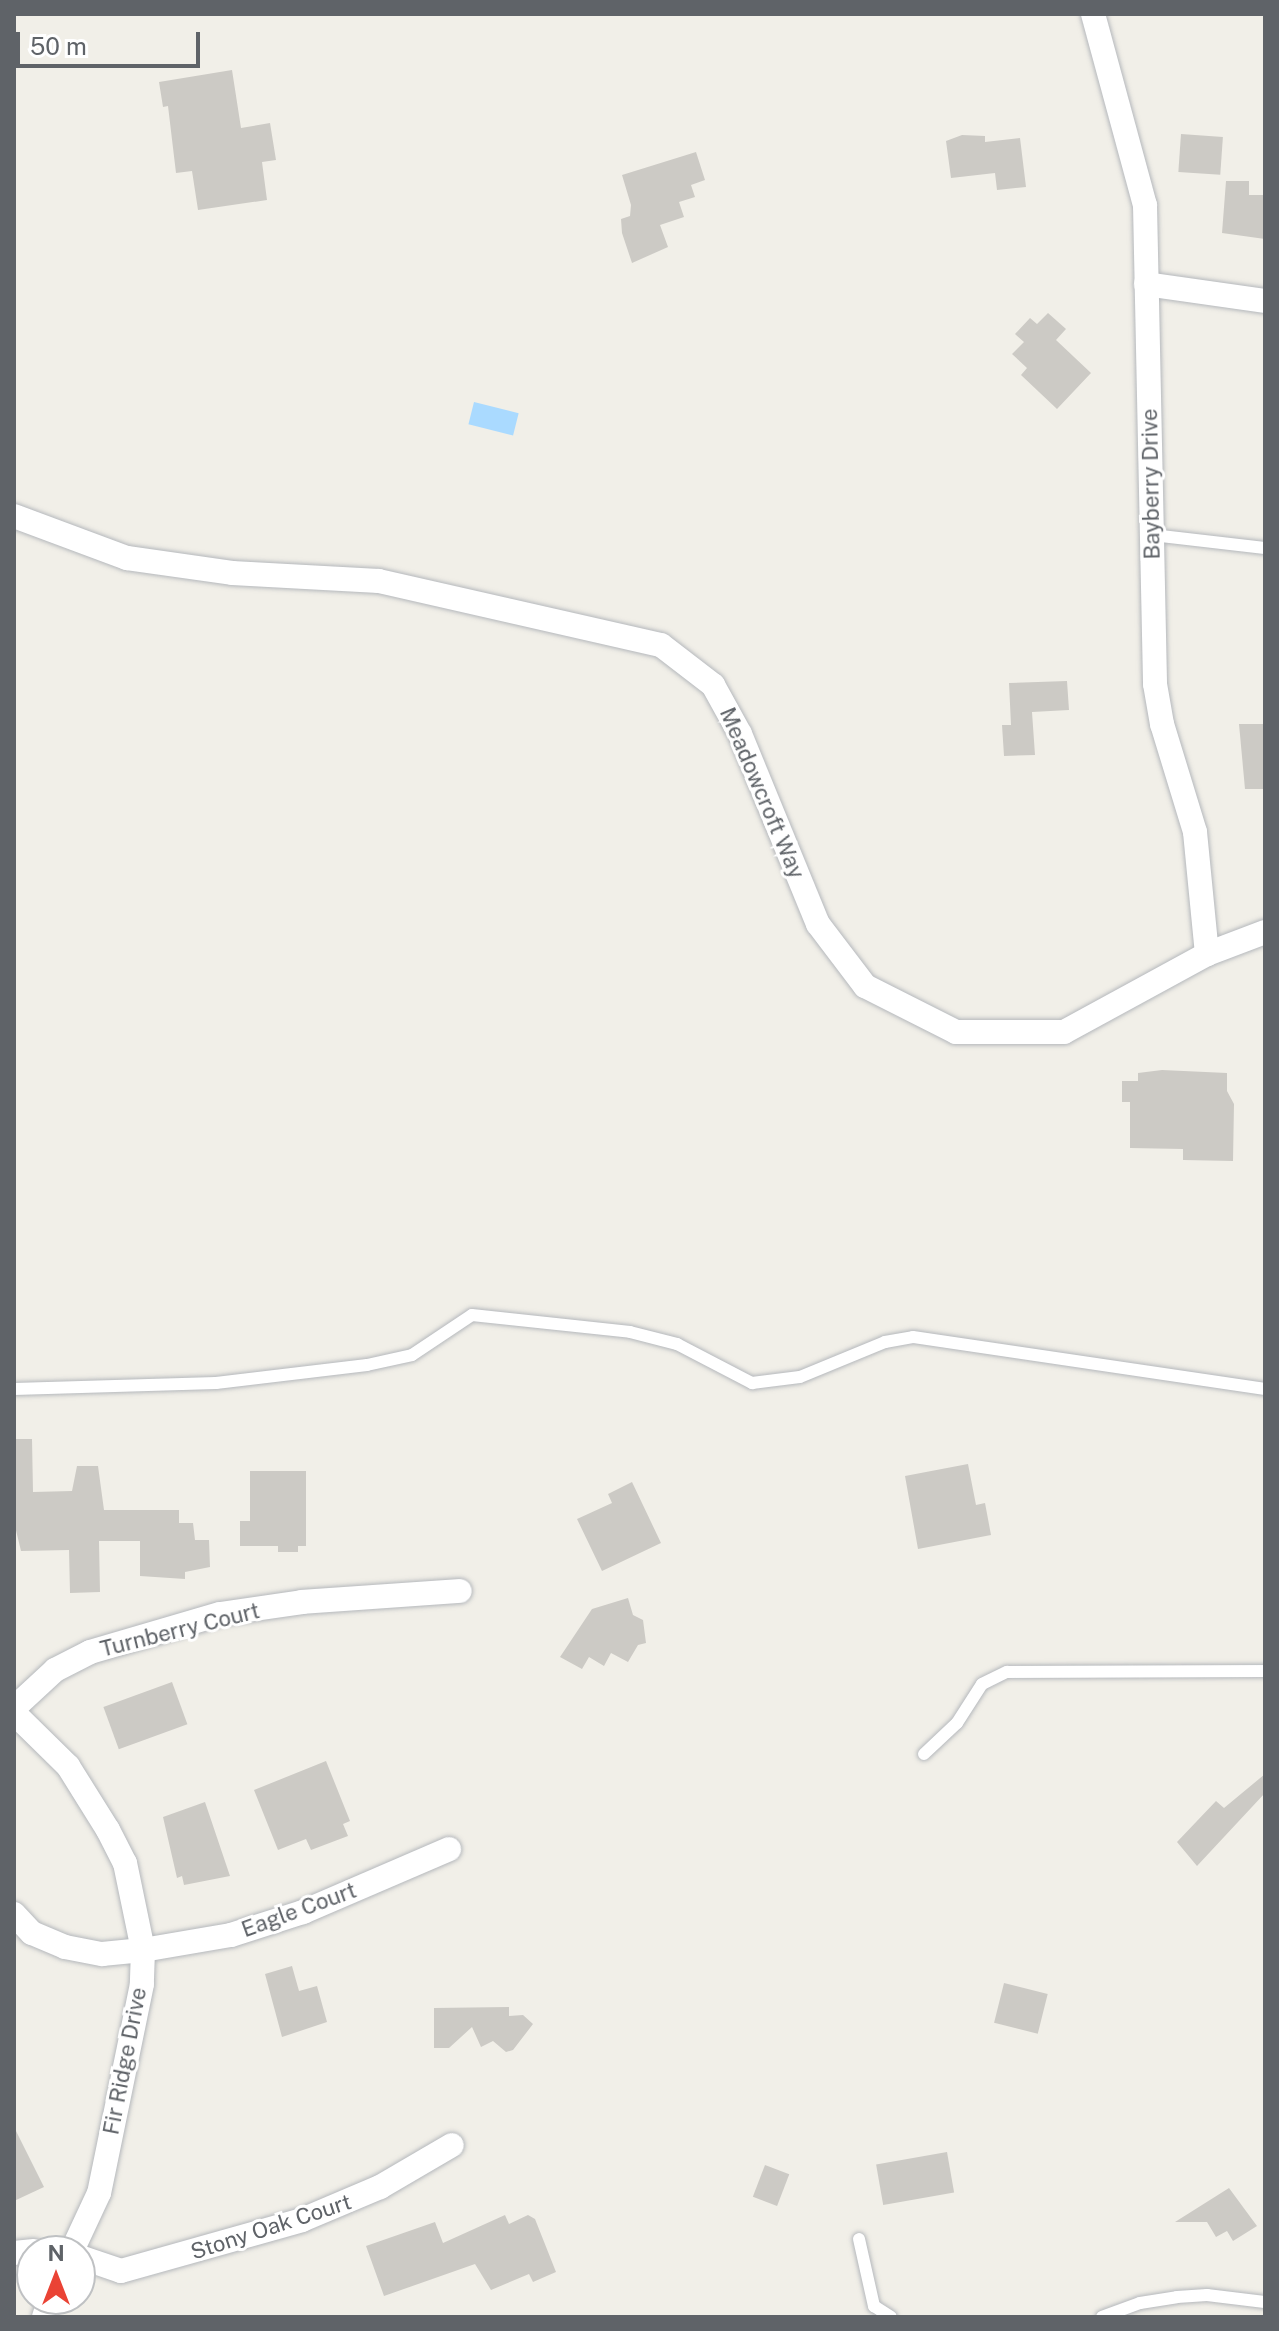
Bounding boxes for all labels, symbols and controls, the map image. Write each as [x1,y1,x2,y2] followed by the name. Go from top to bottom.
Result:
[20,16,204,66] scale bar
[30,32,87,60] text: 50 m
[1136,408,1166,560] street label: Bayberry Drive
[714,703,810,883] street label: Meadowcroft Way
[97,1597,263,1663] street label: Turnberry Court
[238,1877,360,1943] street label: Eagle Court
[98,1985,152,2137] street label: Fir Ridge Drive
[187,2189,355,2265] street label: Stony Oak Court
[16,2235,96,2315] north arrow
[47,2240,65,2266] text: N

